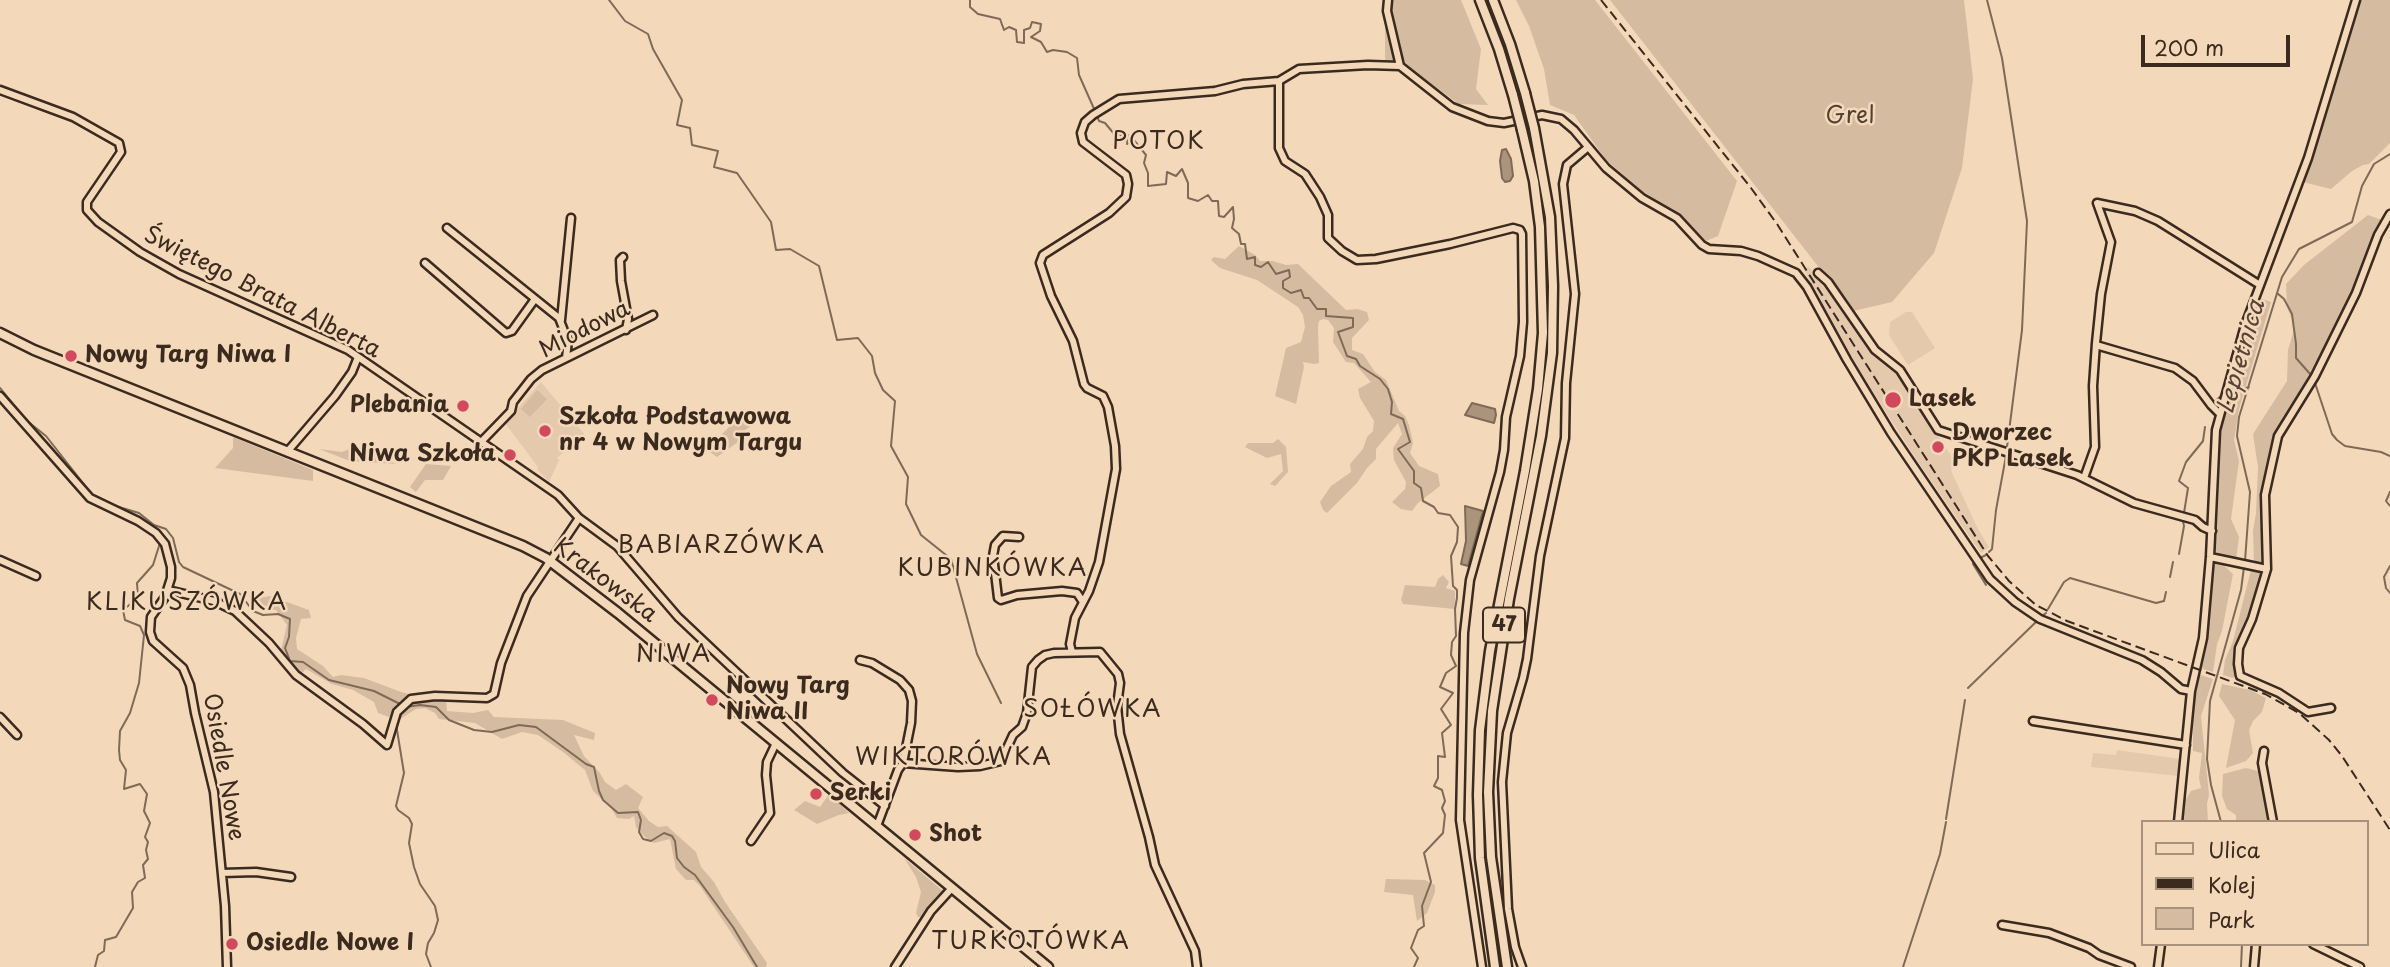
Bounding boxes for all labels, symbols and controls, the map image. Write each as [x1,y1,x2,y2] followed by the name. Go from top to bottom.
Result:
[2145,21,2294,65] scale bar
[2154,31,2224,63] text: 200 m
[1826,103,1874,131] park label: Grel
[1113,128,1205,156] district label: POTOK
[139,221,385,365] street label: Świętego Brata Alberta
[535,295,635,365] street label: Miodowa
[2212,297,2272,417] water label: Lepietnica
[85,342,291,370] place label: Nowy Targ Niwa I
[63,348,79,364] marker: Nowy Targ Niwa I
[1909,386,1976,414] place label: Lasek
[1883,390,1903,410] marker: Lasek
[350,392,449,420] place label: Plebania
[455,398,471,414] marker: Plebania
[559,404,802,458] place label: Szkoła Podstawowa nr 4 w Nowym Targu
[1952,420,2074,474] place label: Dworzec PKP Lasek
[537,423,553,439] marker: Szkoła Podstawowa nr 4 w Nowym Targu
[1930,439,1946,455] marker: Dworzec PKP Lasek
[350,441,496,469] place label: Niwa Szkoła
[502,447,518,463] marker: Niwa Szkoła
[619,532,825,560] district label: BABIARZÓWKA
[548,533,662,629] street label: Krakowska
[899,555,1087,583] district label: KUBINKÓWKA
[88,589,286,617] district label: KLIKUSZÓWKA
[1483,608,1525,642] road number: 47
[636,641,712,669] district label: NIWA
[726,673,850,727] place label: Nowy Targ Niwa II
[196,691,250,843] street label: Osiedle Nowe
[704,692,720,708] marker: Nowy Targ Niwa II
[1025,696,1161,724] district label: SOŁÓWKA
[859,744,1049,772] district label: WIKTORÓWKA
[830,780,891,808] place label: Serki
[808,786,824,802] marker: Serki
[2142,820,2369,946] legend
[929,821,982,849] place label: Shot
[907,827,923,843] marker: Shot
[2208,833,2260,865] text: Ulica
[2208,868,2256,900] text: Kolej
[2208,903,2255,935] text: Park
[934,928,1128,956] district label: TURKOTÓWKA
[246,930,414,958] place label: Osiedle Nowe I
[224,936,240,952] marker: Osiedle Nowe I

